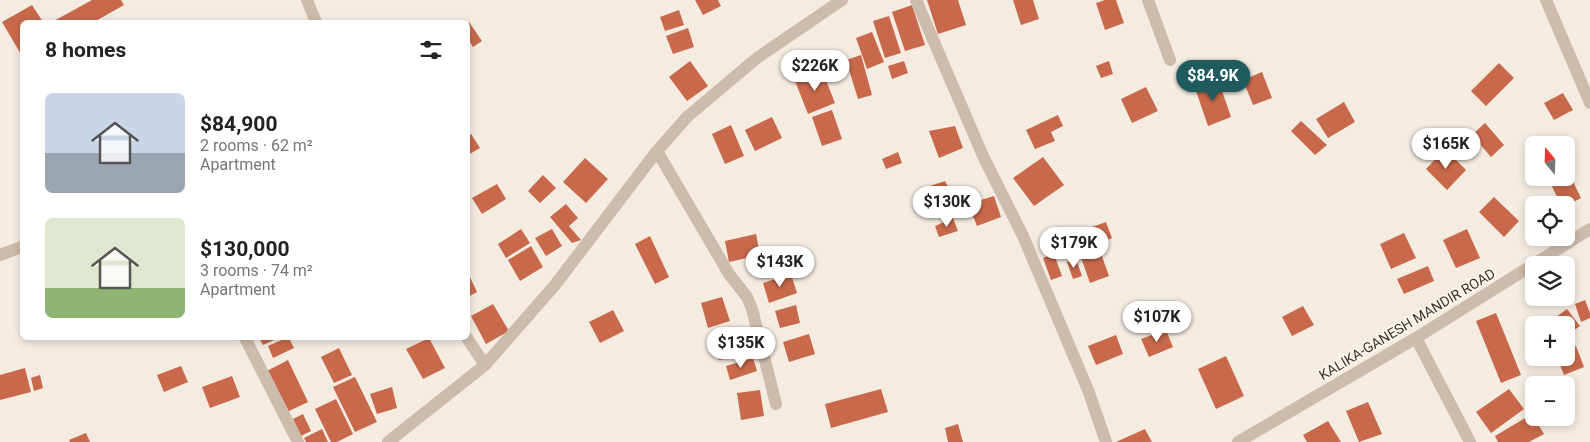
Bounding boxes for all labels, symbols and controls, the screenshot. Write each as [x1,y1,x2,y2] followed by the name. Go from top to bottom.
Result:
[417,36,445,64] icon: filters
[45,38,126,62] text: 8 homes
[780,49,850,92] pin: $226K
[792,56,838,75] text: $226K
[1172,59,1254,102] pin: $84.9K
[1187,66,1239,85] text: $84.9K
[200,112,277,136] text: $84,900
[85,113,145,173] icon: home
[1411,128,1481,170] pin: $165K
[1423,134,1469,153] text: $165K
[200,136,313,155] text: 2 rooms · 62 m²
[1525,136,1575,186] north arrow
[1525,136,1575,426] map controls
[200,155,276,174] text: Apartment
[912,186,982,228] pin: $130K
[924,192,970,211] text: $130K
[1525,196,1575,246] button: locate
[1039,226,1109,269] pin: $179K
[1051,233,1097,252] text: $179K
[200,237,290,261] text: $130,000
[85,238,145,298] icon: home
[745,246,815,288] pin: $143K
[757,252,803,271] text: $143K
[1525,256,1575,306] button: layers
[200,261,313,280] text: 3 rooms · 74 m²
[1316,265,1498,383] street label: KALIKA-GANESH MANDIR ROAD
[200,280,276,299] text: Apartment
[1122,300,1192,343] pin: $107K
[1134,307,1180,326] text: $107K
[1525,316,1575,366] button: +
[706,326,776,369] pin: $135K
[718,333,764,352] text: $135K
[1525,376,1575,426] button: −

